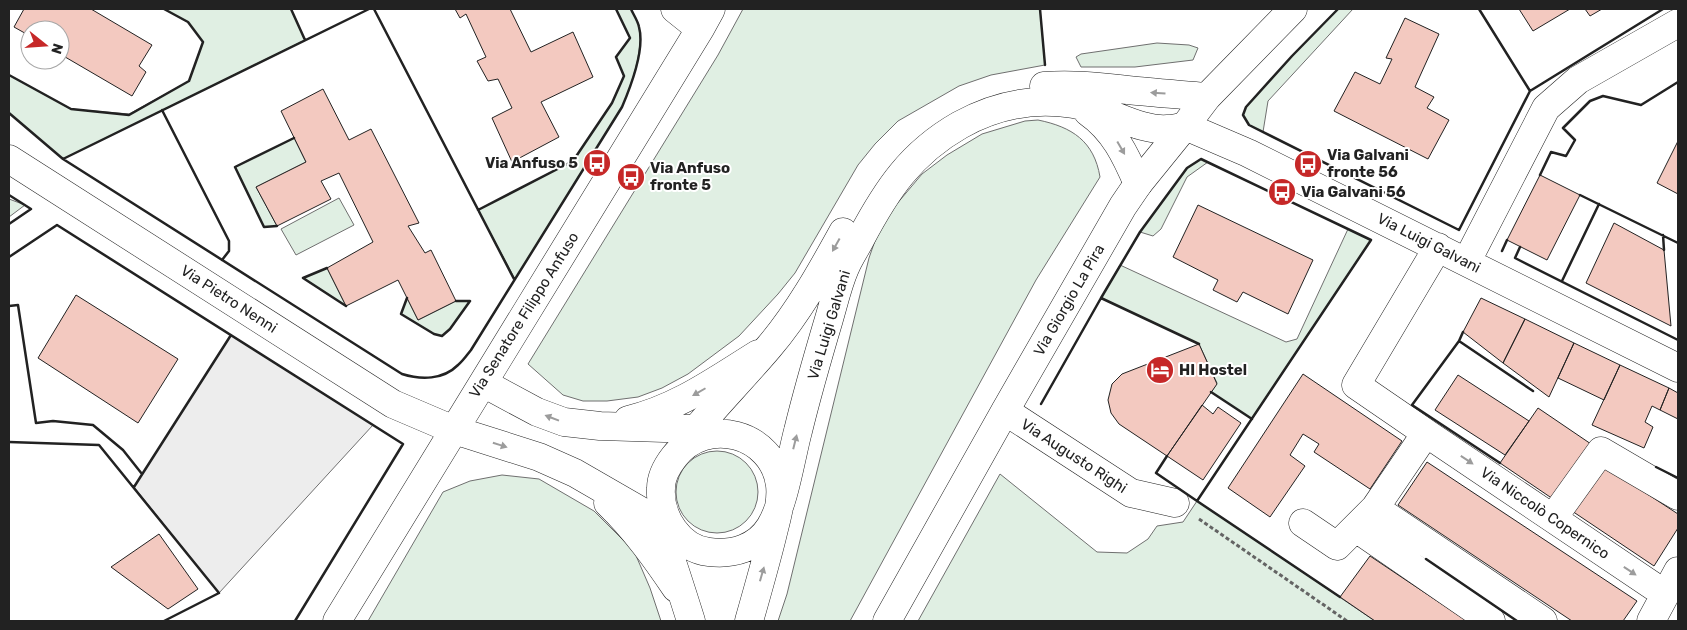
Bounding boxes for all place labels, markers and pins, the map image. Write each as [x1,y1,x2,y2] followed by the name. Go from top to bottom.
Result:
[1327,146,1409,181] place label: Via Galvani fronte 56
[582,148,612,178] bus stop icon: Via Anfuso 5
[1293,149,1323,179] bus stop icon: Via Galvani fronte 56
[485,154,578,172] place label: Via Anfuso 5
[650,159,730,194] place label: Via Anfuso fronte 5
[616,162,646,192] bus stop icon: Via Anfuso fronte 5
[1267,177,1297,207] bus stop icon: Via Galvani 56
[1301,183,1406,201] place label: Via Galvani 56
[1145,355,1175,385] hotel icon: HI Hostel
[1179,361,1247,379] place label: HI Hostel

